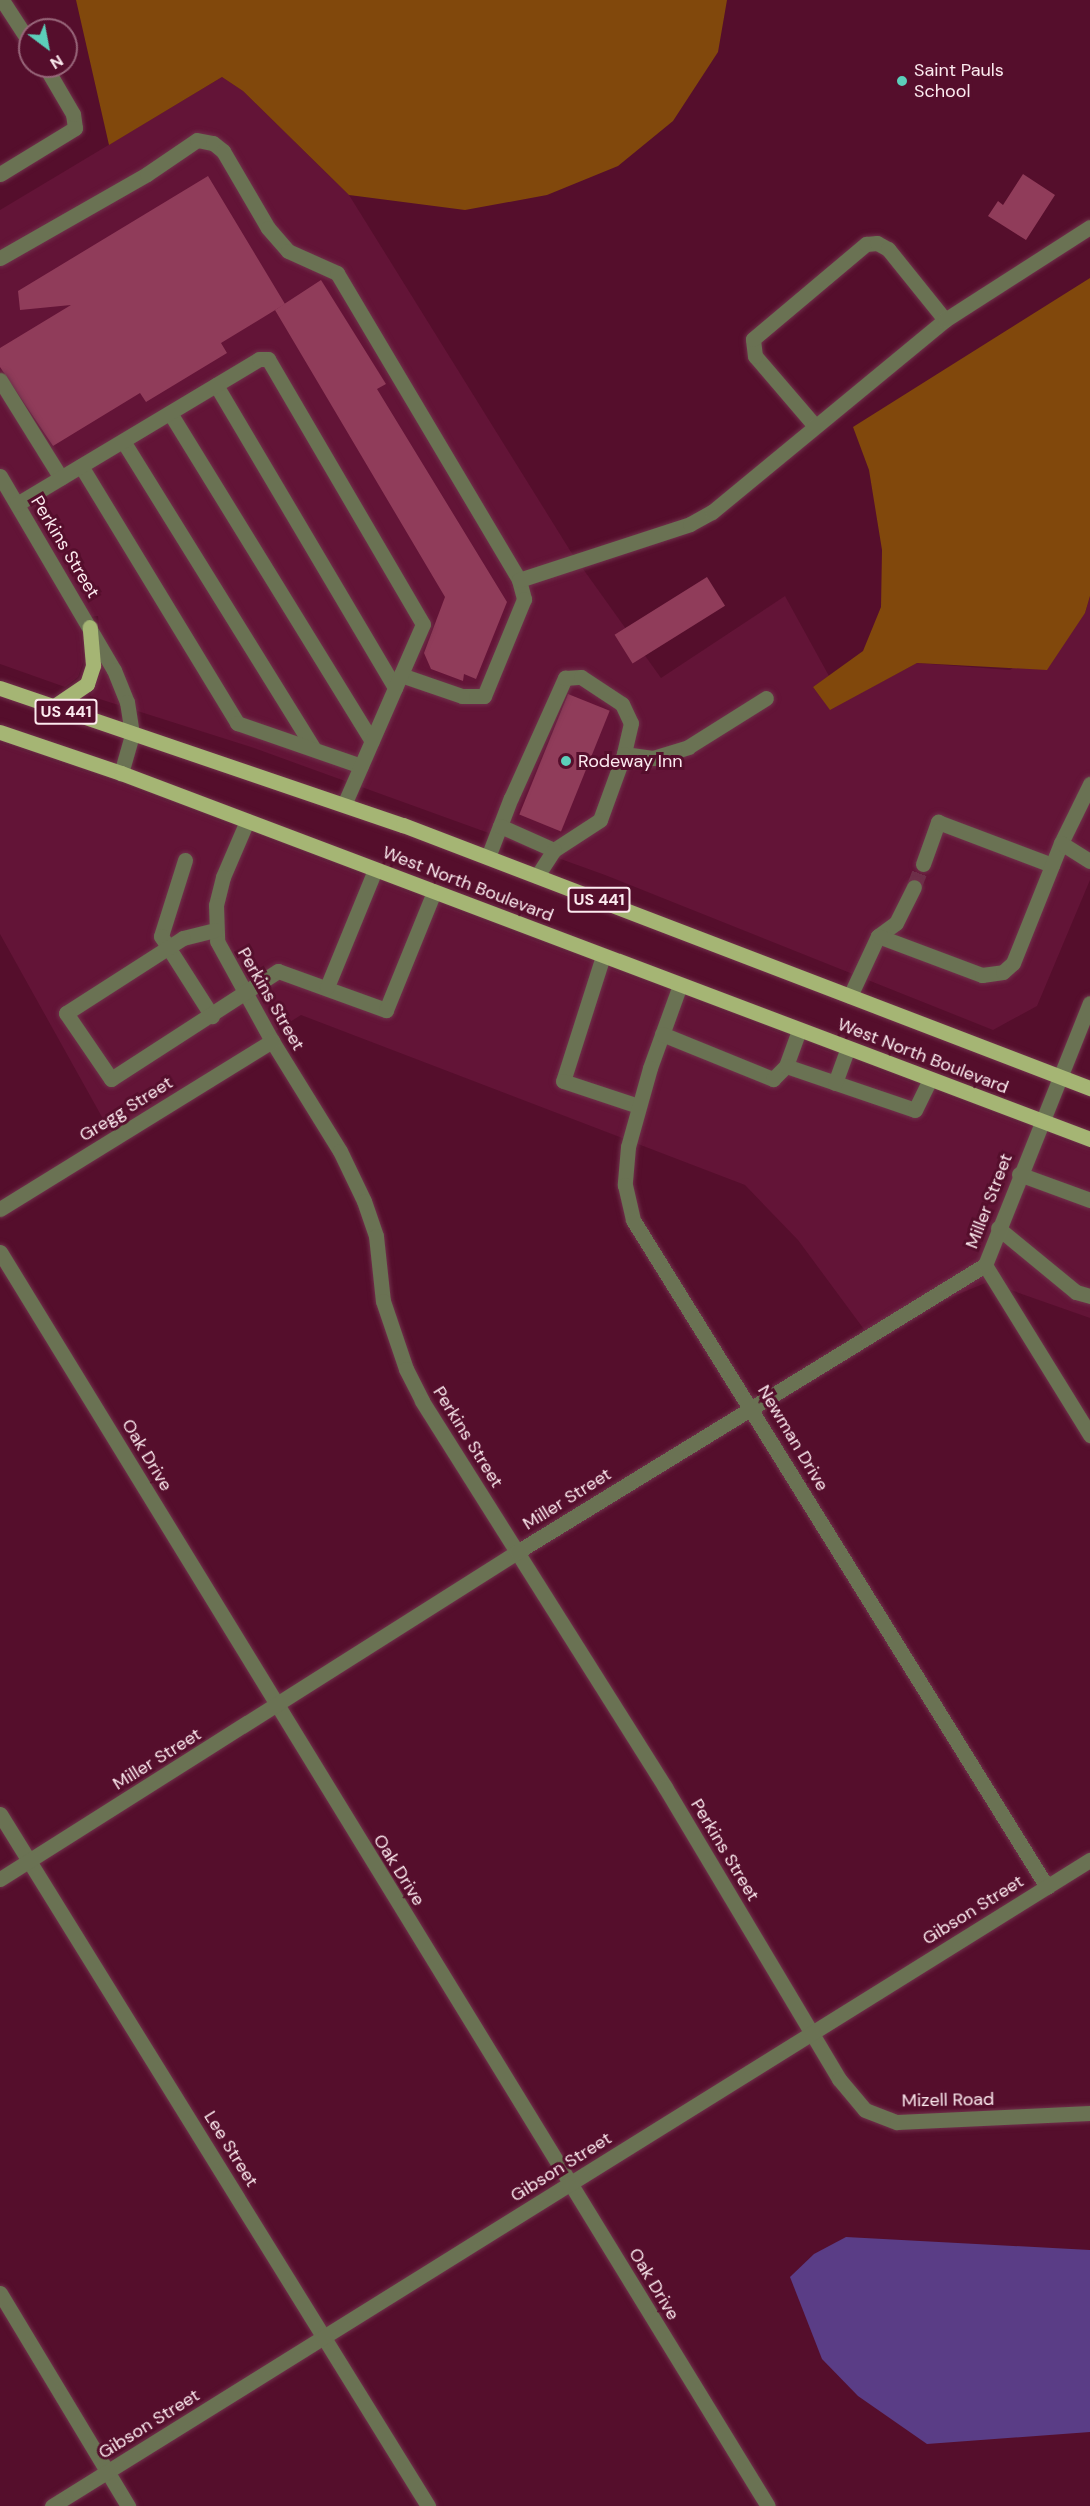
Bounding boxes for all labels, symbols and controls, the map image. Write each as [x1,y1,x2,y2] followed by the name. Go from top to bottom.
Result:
[18,18,78,78] north arrow
[46,50,67,74] text: N
[914,60,1004,103] place label: Saint Pauls School
[895,74,909,88] marker: Saint Pauls School
[26,492,104,602] street label: Perkins Street
[33,699,99,725] road number: US 441
[578,750,683,772] place label: Rodeway Inn
[559,754,573,768] marker: Rodeway Inn
[379,841,557,927] street label: West North Boulevard
[566,887,632,913] road number: US 441
[233,944,309,1054] street label: Perkins Street
[834,1013,1012,1099] street label: West North Boulevard
[75,1072,177,1146] street label: Gregg Street
[961,1150,1017,1252] street label: Miller Street
[753,1381,833,1495] street label: Newman Drive
[428,1382,508,1492] street label: Perkins Street
[117,1415,177,1495] street label: Oak Drive
[519,1463,615,1535] street label: Miller Street
[109,1723,205,1795] street label: Miller Street
[686,1795,764,1905] street label: Perkins Street
[369,1830,429,1910] street label: Oak Drive
[918,1870,1028,1950] street label: Gibson Street
[901,2088,995,2112] street label: Mizell Road
[199,2107,263,2191] street label: Lee Street
[506,2127,616,2207] street label: Gibson Street
[624,2244,684,2324] street label: Oak Drive
[94,2384,204,2464] street label: Gibson Street

